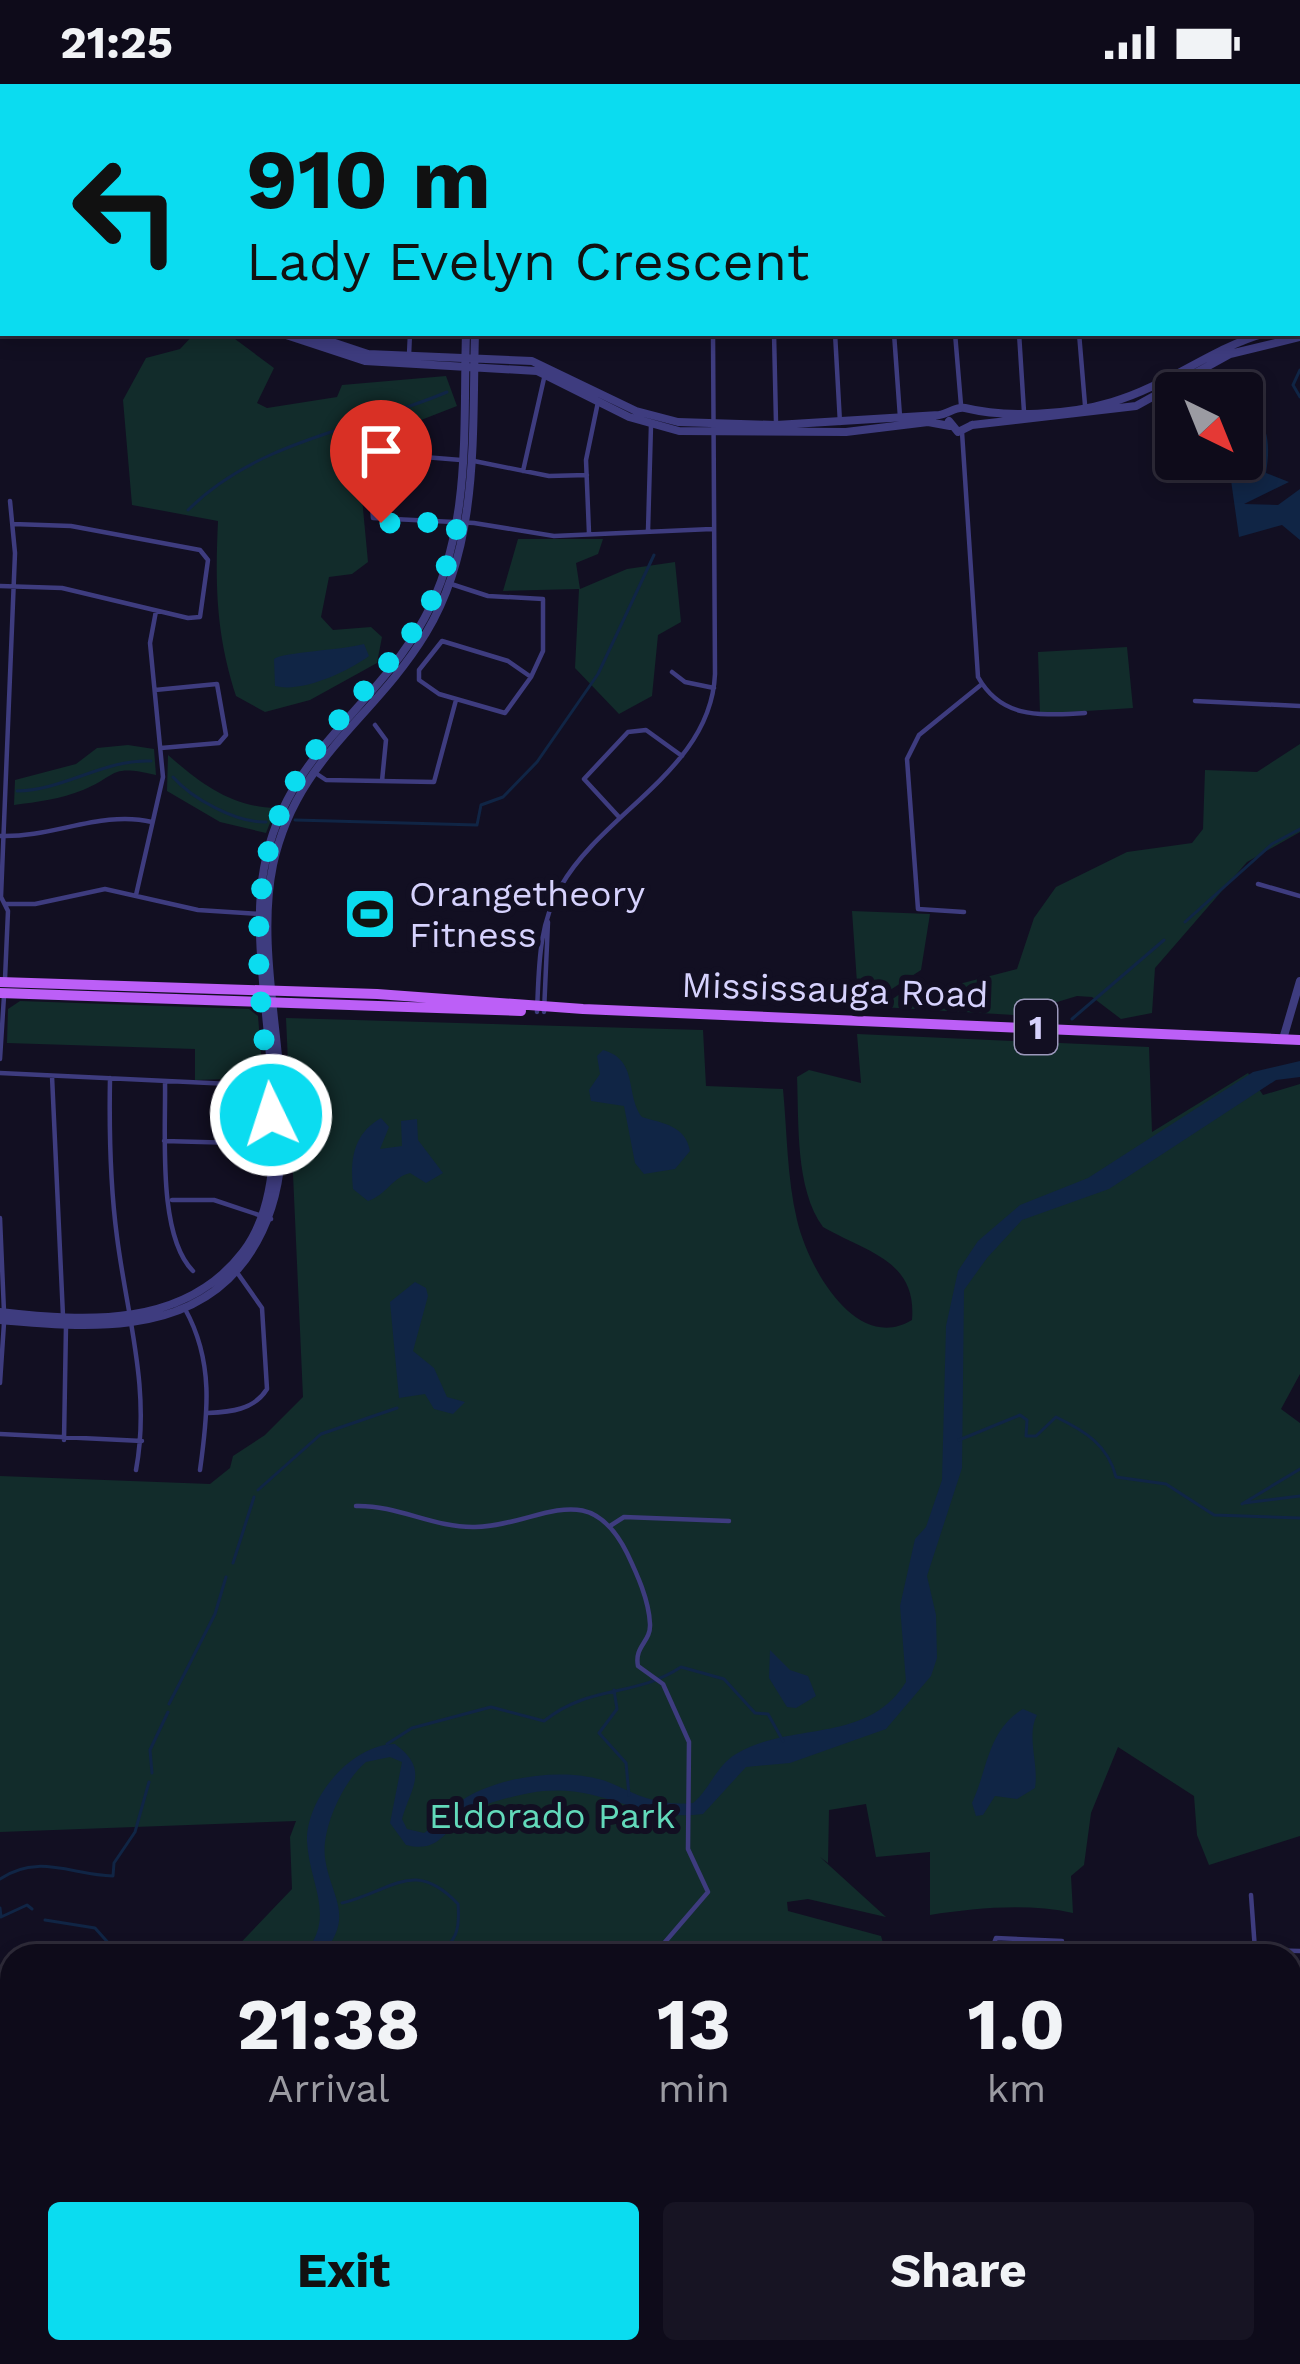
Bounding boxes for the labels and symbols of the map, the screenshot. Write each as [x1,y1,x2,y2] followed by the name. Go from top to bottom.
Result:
[1155,372,1263,480] north arrow
[330,400,432,523] pin
[409,873,645,956] place label: Orangetheory Fitness
[342,886,398,942] sports icon: Orangetheory Fitness
[681,964,989,1016] street label: Mississauga Road
[1015,1000,1057,1054] road number: 1
[208,1052,334,1178] position arrow
[429,1795,675,1837] park label: Eldorado Park

